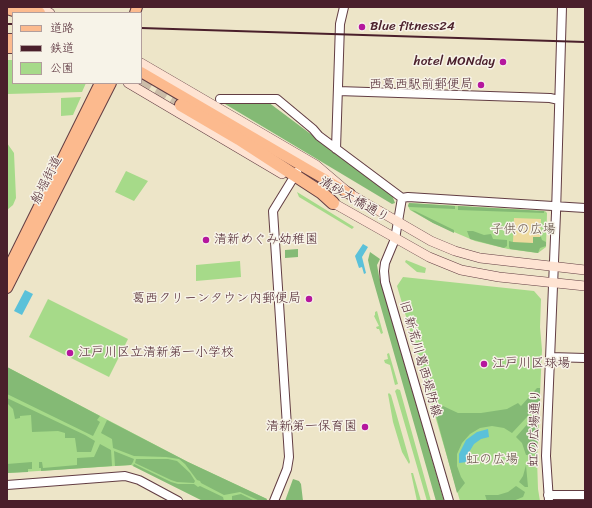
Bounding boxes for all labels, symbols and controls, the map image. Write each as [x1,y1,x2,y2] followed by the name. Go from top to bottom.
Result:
[12,12,142,84] legend
[50,17,74,39] text: 道路
[370,19,455,35] place label: Blue fitness24
[357,22,367,32] marker: Blue fitness24
[50,37,74,59] text: 鉄道
[414,54,495,70] place label: hotel MONday
[50,57,74,79] text: 公園
[498,57,508,67] marker: hotel MONday
[369,77,473,93] place label: 西葛西駅前郵便局
[476,80,486,90] marker: 西葛西駅前郵便局
[28,153,66,207] street label: 船堀街道
[316,174,392,226] street label: 清砂大橋通り
[491,222,555,238] park label: 子供の広場
[214,232,318,248] place label: 清新めぐみ幼稚園
[201,235,211,245] marker: 清新めぐみ幼稚園
[132,291,301,307] place label: 葛西クリーンタウン内郵便局
[304,294,314,304] marker: 葛西クリーンタウン内郵便局
[396,299,444,419] street label: 旧 新荒川葛西堤防線
[78,345,234,361] place label: 江戸川区立清新第一小学校
[65,348,75,358] marker: 江戸川区立清新第一小学校
[492,356,570,372] place label: 江戸川区球場
[479,359,489,369] marker: 江戸川区球場
[526,389,544,467] street label: 虹の広場通り
[266,419,357,435] place label: 清新第一保育園
[360,422,370,432] marker: 清新第一保育園
[466,452,518,468] park label: 虹の広場

